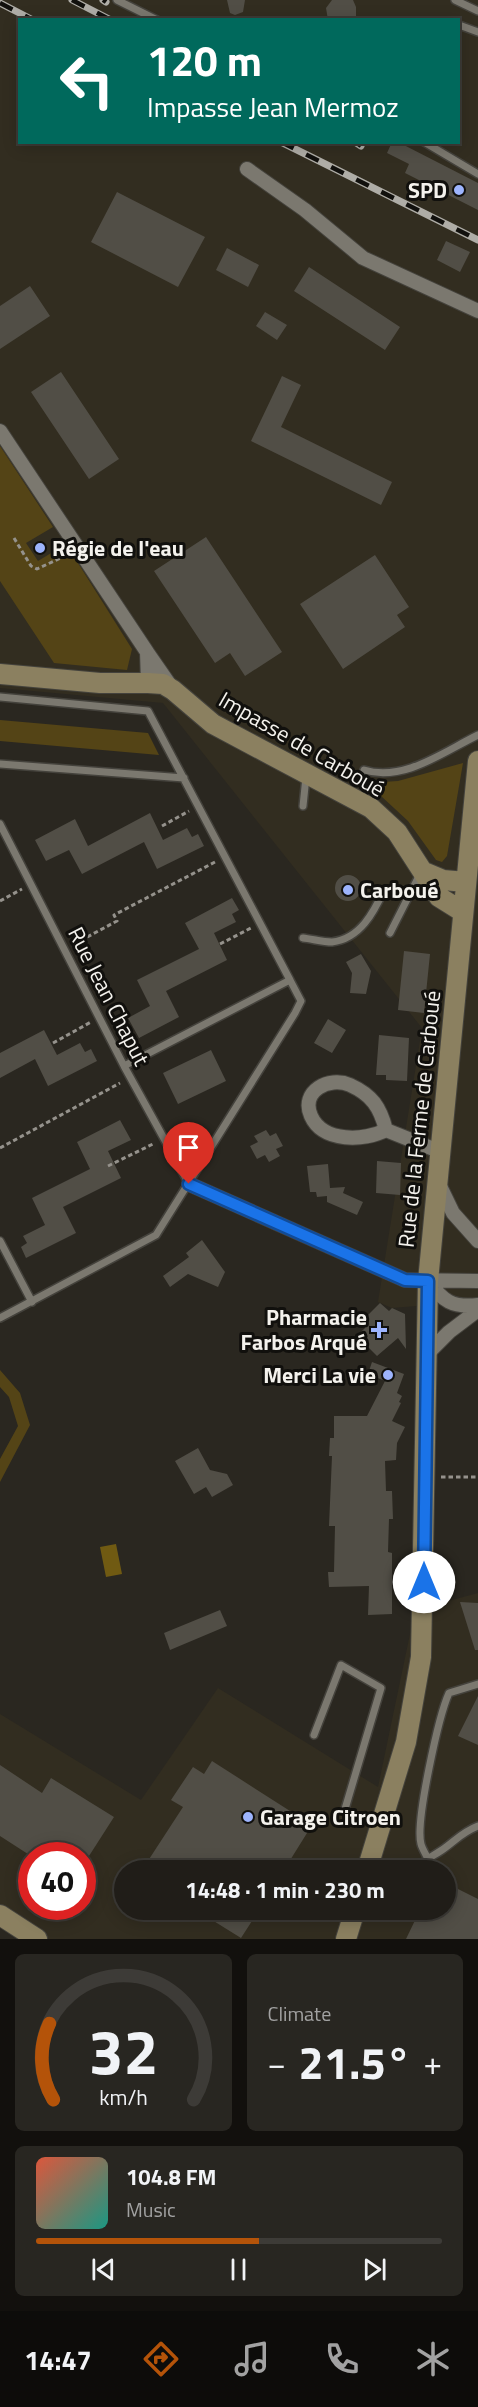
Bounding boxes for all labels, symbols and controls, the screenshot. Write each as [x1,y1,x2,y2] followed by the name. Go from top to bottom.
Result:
[147,28,262,92] text: 120 m
[48,42,126,120] icon: left
[147,86,398,127] text: Impasse Jean Mermoz
[408,173,447,207] place label: SPD
[452,183,466,197] marker: SPD
[52,531,184,565] place label: Régie de l'eau
[33,541,47,555] marker: Régie de l'eau
[213,683,391,805] street label: Impasse de Carboué
[360,873,438,907] place label: Carboué
[341,883,355,897] marker: Carboué
[59,921,159,1072] street label: Rue Jean Chaput
[389,989,449,1249] street label: Rue de la Ferme de Carboué
[163,1122,214,1184] pin
[172,1131,205,1164] icon: arrive
[241,1300,367,1359] place label: Pharmacie Farbos Arqué
[372,1323,386,1337] marker: Pharmacie Farbos Arqué
[263,1358,376,1392] place label: Merci La vie
[381,1368,395,1382] marker: Merci La vie
[392,1550,456,1614] position arrow
[260,1800,401,1834] place label: Garage Citroen
[241,1810,255,1824] marker: Garage Citroen
[18,1842,96,1920] speed limit sign: 40
[185,1873,385,1907] text: 14:48 · 1 min · 230 m
[268,1998,331,2029] text: Climate
[88,2003,158,2098] text: 32
[299,2028,411,2096] text: 21.5°
[268,2038,286,2088] text: −
[424,2038,442,2088] text: +
[99,2081,148,2113] text: km/h
[126,2160,216,2194] text: 104.8 FM
[126,2194,176,2225] text: Music
[87,2253,120,2286] icon: previous
[222,2253,255,2286] icon: pause
[358,2253,391,2286] icon: next
[140,2338,182,2380] icon: directions
[231,2338,273,2380] icon: music
[321,2338,363,2380] icon: phone
[412,2338,454,2380] icon: climate
[24,2339,92,2380] text: 14:47

